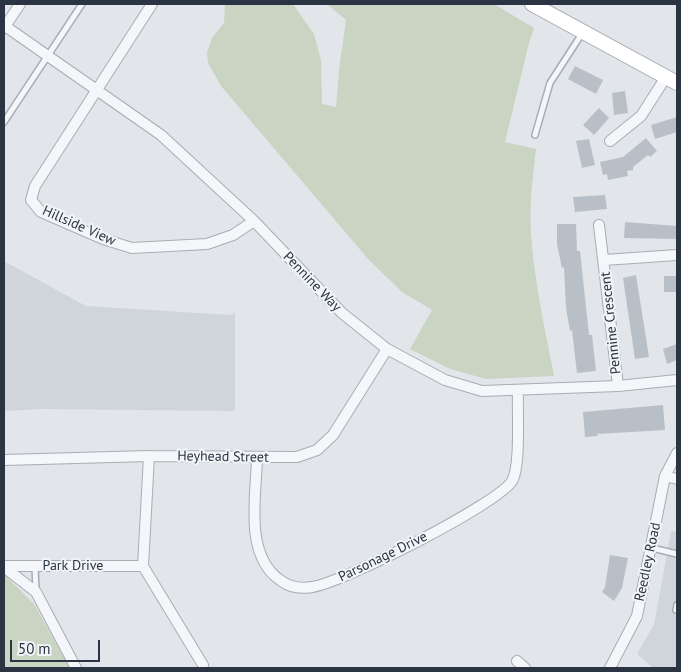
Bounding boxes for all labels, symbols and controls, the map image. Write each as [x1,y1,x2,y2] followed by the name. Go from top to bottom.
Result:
[40,202,118,250] street label: Hillside View
[279,249,345,315] street label: Pennine Way
[597,271,625,375] street label: Pennine Crescent
[177,448,269,466] street label: Heyhead Street
[631,521,665,603] street label: Reedley Road
[336,528,430,586] street label: Parsonage Drive
[43,558,103,574] street label: Park Drive
[12,630,102,662] scale bar
[18,639,51,658] text: 50 m

